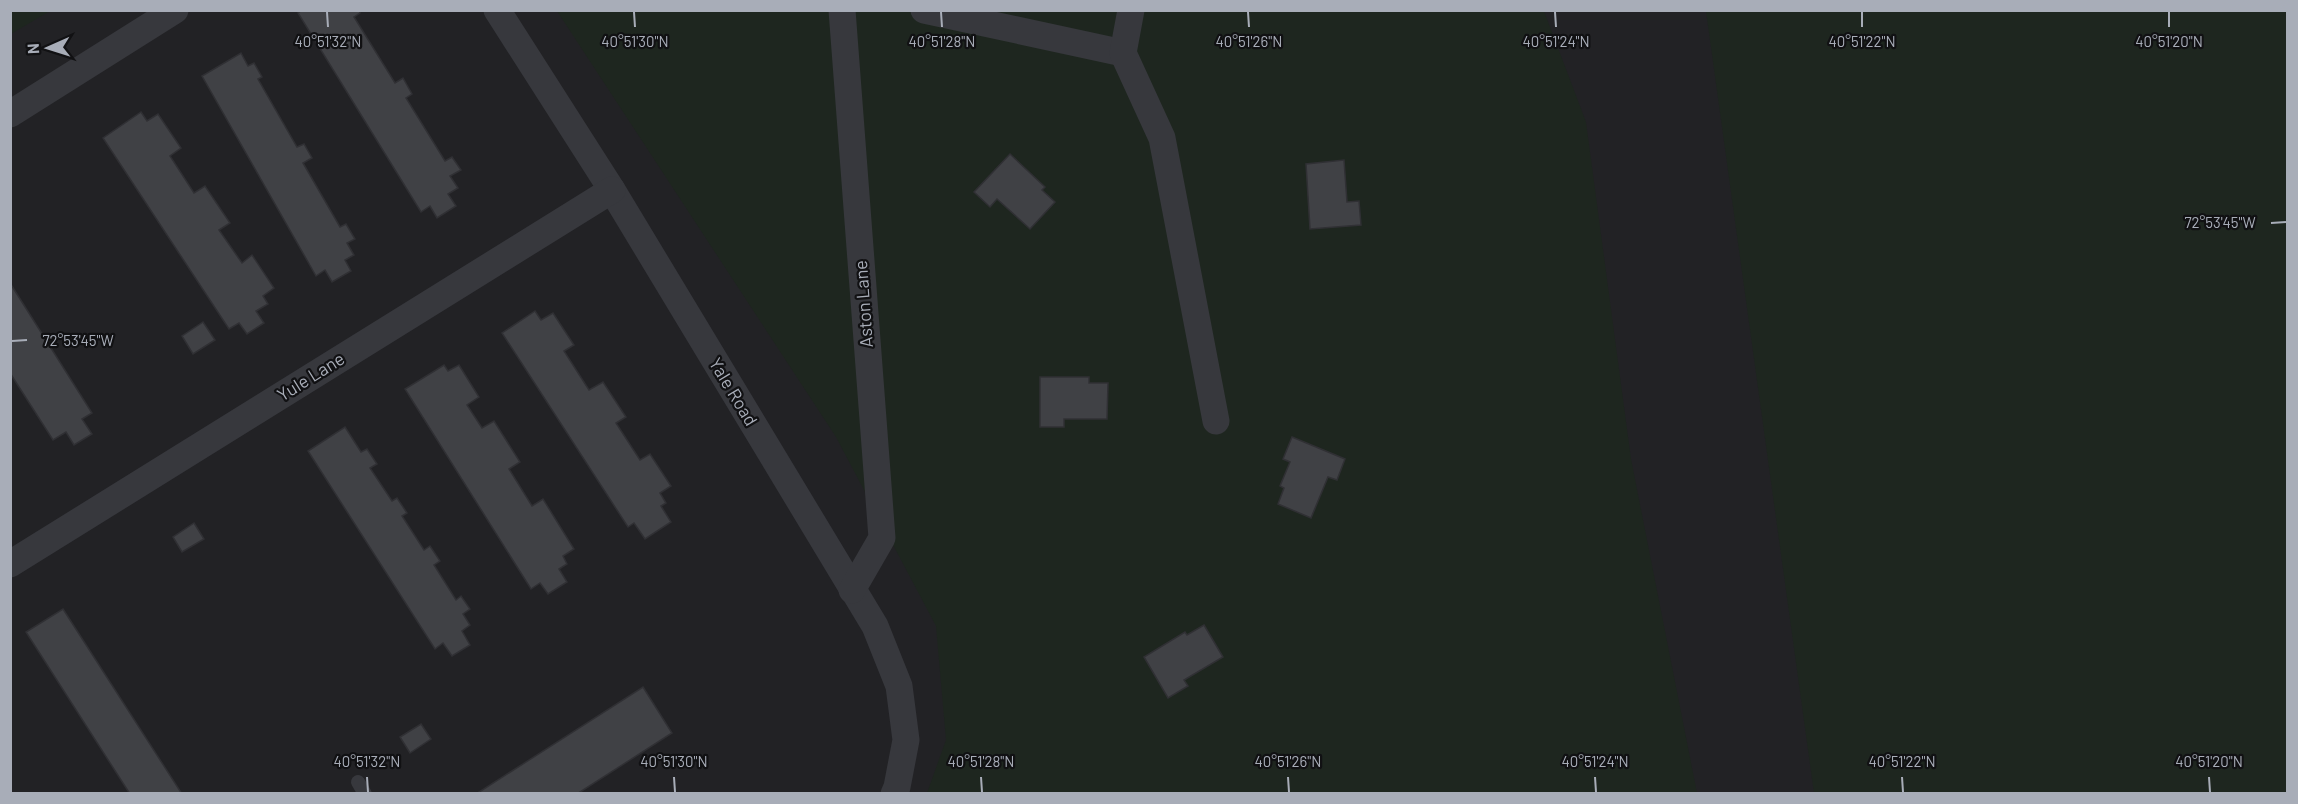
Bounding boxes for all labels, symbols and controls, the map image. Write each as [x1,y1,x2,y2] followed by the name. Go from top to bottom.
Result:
[18,18,78,78] north arrow
[295,32,361,50] text: 40°51'32"N
[601,32,669,50] text: 40°51'30"N
[909,32,975,50] text: 40°51'28"N
[1216,32,1282,50] text: 40°51'26"N
[1522,32,1590,50] text: 40°51'24"N
[1828,32,1896,50] text: 40°51'22"N
[2135,32,2203,50] text: 40°51'20"N
[23,43,42,55] text: N
[2184,213,2256,231] text: 72°53'45"W
[849,260,877,349] street label: Aston Lane
[42,331,114,349] text: 72°53'45"W
[273,347,348,405] street label: Yule Lane
[705,353,763,430] street label: Yale Road
[334,752,400,770] text: 40°51'32"N
[640,752,708,770] text: 40°51'30"N
[948,752,1014,770] text: 40°51'28"N
[1255,752,1321,770] text: 40°51'26"N
[1561,752,1629,770] text: 40°51'24"N
[1868,752,1936,770] text: 40°51'22"N
[2175,752,2243,770] text: 40°51'20"N

